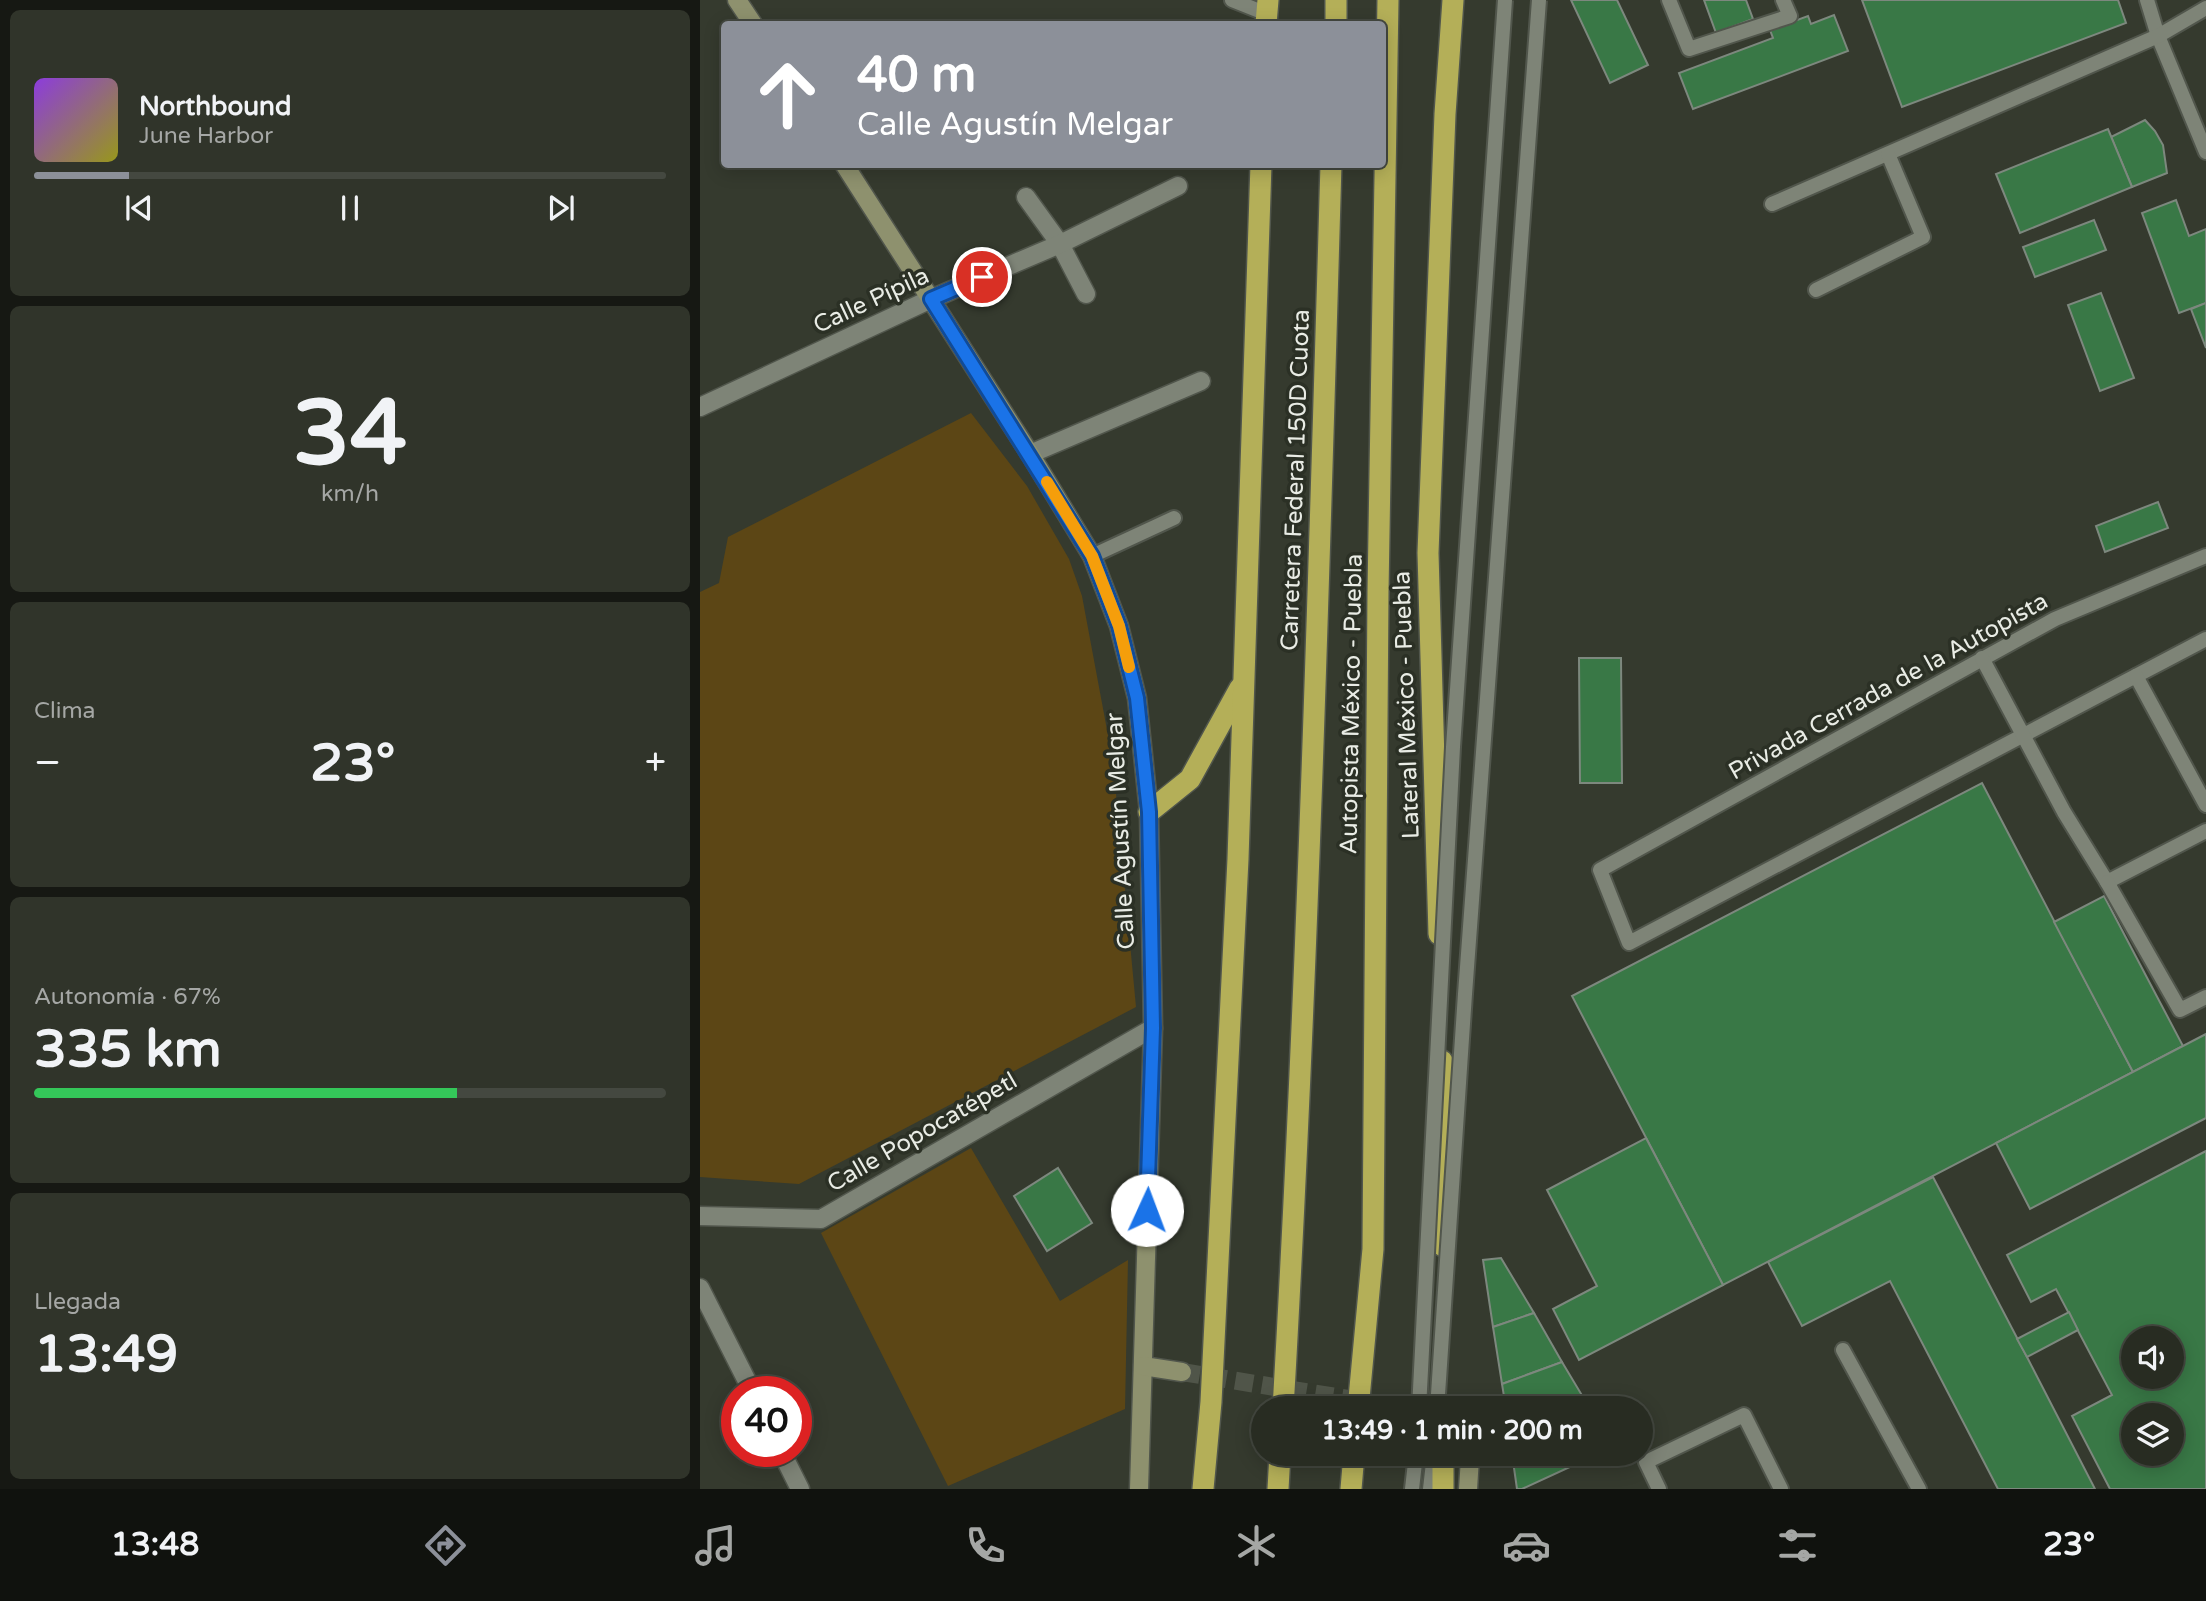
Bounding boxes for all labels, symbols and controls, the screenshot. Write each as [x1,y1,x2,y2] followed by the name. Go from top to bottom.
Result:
[857,46,976,105] text: 40 m
[742,49,833,140] icon: ahead
[139,91,291,122] text: Northbound
[857,106,1173,144] text: Calle Agustín Melgar
[139,122,273,150] text: June Harbor
[120,189,158,227] icon: previous
[331,189,369,227] icon: pause
[542,189,580,227] icon: next
[952,247,1012,307] pin
[963,258,1001,296] icon: arrive
[809,261,934,340] street label: Calle Pípila
[1275,309,1316,651] street label: Carretera Federal 150D Cuota
[293,379,407,489] text: 34
[321,480,379,508] text: km/h
[1334,553,1369,855] street label: Autopista México - Puebla
[1387,571,1426,839] street label: Lateral México - Puebla
[1724,586,2053,786] street label: Privada Cerrada de la Autopista
[34,697,95,725] text: Clima
[1100,711,1141,950] street label: Calle Agustín Melgar
[310,732,395,795] text: 23°
[34,740,61,786] text: −
[645,740,666,786] text: +
[34,983,221,1011] text: Autonomía · 67%
[34,1018,222,1081] text: 335 km
[822,1066,1022,1199] street label: Calle Popocatépetl
[1110,1173,1184,1247] position arrow
[34,1288,121,1316] text: Llegada
[34,1323,178,1386] text: 13:49
[2121,1326,2184,1466] map controls
[2121,1326,2184,1389] button: sound
[721,1376,812,1467] speed limit sign: 40
[2121,1403,2184,1466] button: layers
[1321,1415,1583,1446] text: 13:49 · 1 min · 200 m
[421,1521,470,1570] icon: directions
[691,1521,740,1570] icon: music
[961,1521,1010,1570] icon: phone
[1232,1521,1281,1570] icon: climate
[1502,1521,1551,1570] icon: car
[1773,1521,1822,1570] icon: filters
[111,1526,199,1564] text: 13:48
[2043,1526,2095,1564] text: 23°

